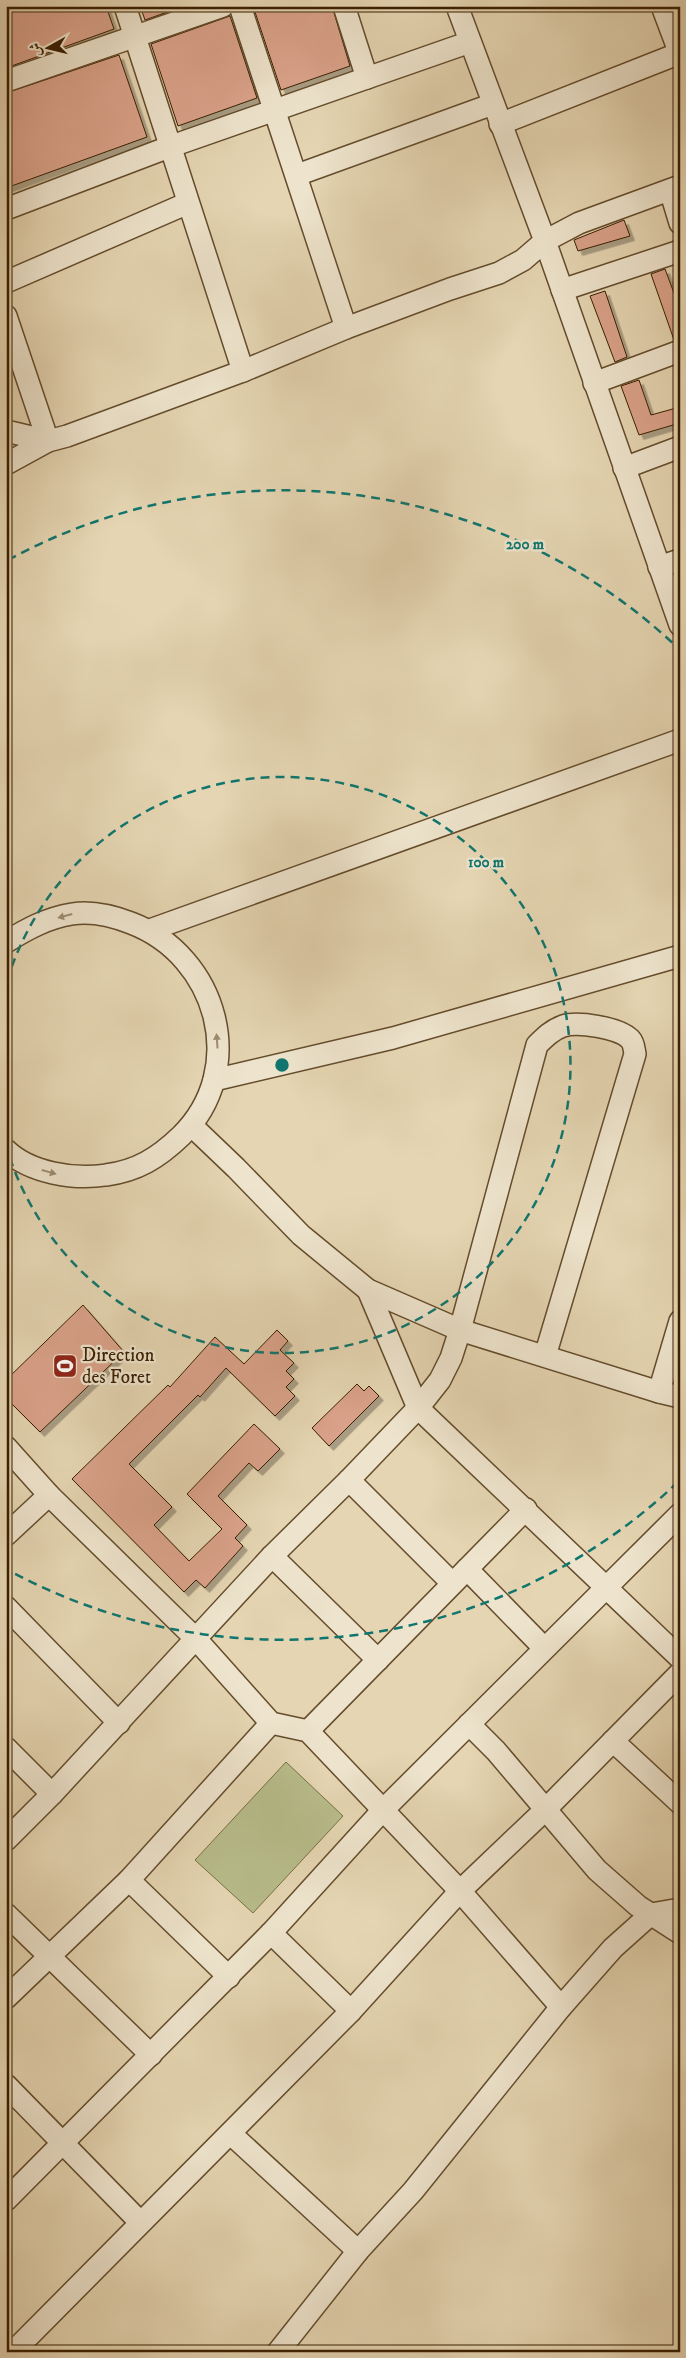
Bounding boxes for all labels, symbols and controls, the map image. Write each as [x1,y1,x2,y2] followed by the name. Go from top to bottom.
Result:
[22,22,72,72] north arrow
[26,41,46,58] text: ش
[506,535,545,554] text: 200 m
[468,853,505,872] text: 100 m
[57,912,72,920] one-way arrow
[213,1033,221,1049] one-way arrow
[273,1056,291,1074] centre of rings
[42,1168,57,1176] one-way arrow
[82,1344,154,1389] place label: Direction des Foret
[52,1353,78,1379] sports icon: Direction des Foret

